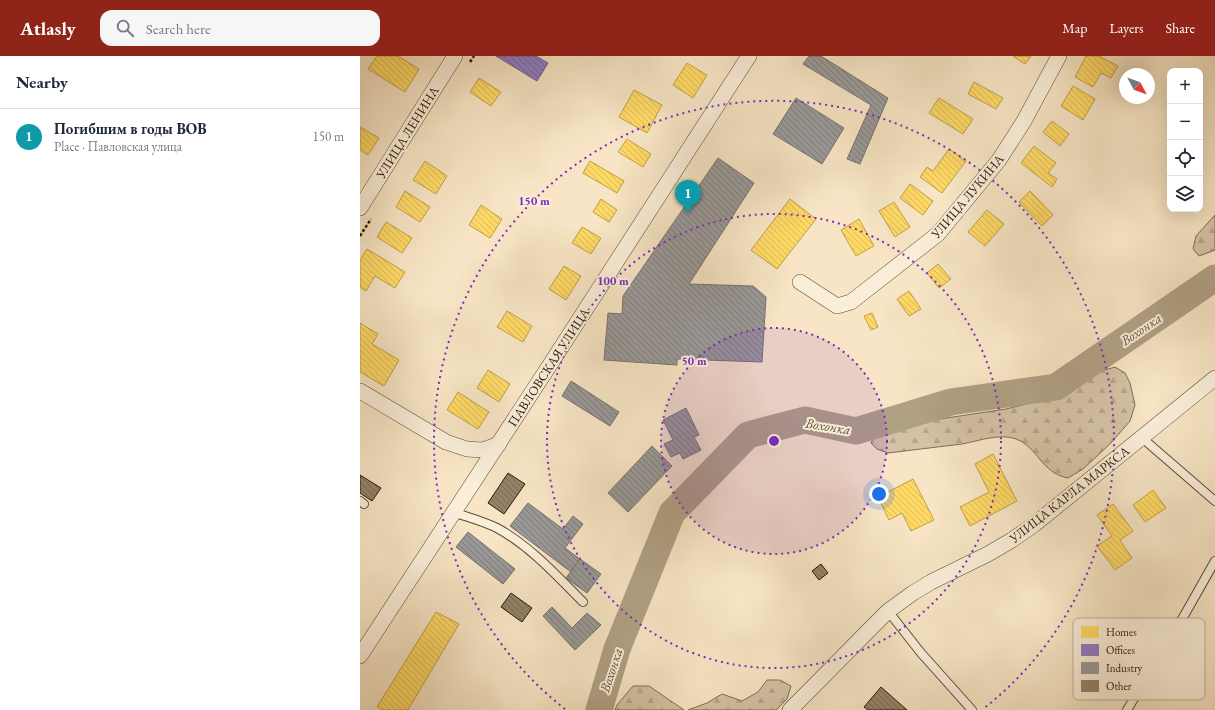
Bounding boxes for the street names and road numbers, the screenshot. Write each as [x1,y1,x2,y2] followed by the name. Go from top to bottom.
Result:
[372,82,443,182] street label: УЛИЦА ЛЕНИНА
[927,150,1008,243] street label: УЛИЦА ЛУКИНА
[504,304,594,430] street label: ПАВЛОВСКАЯ УЛИЦА
[1005,442,1134,547] street label: УЛИЦА КАРЛА МАРКСА

